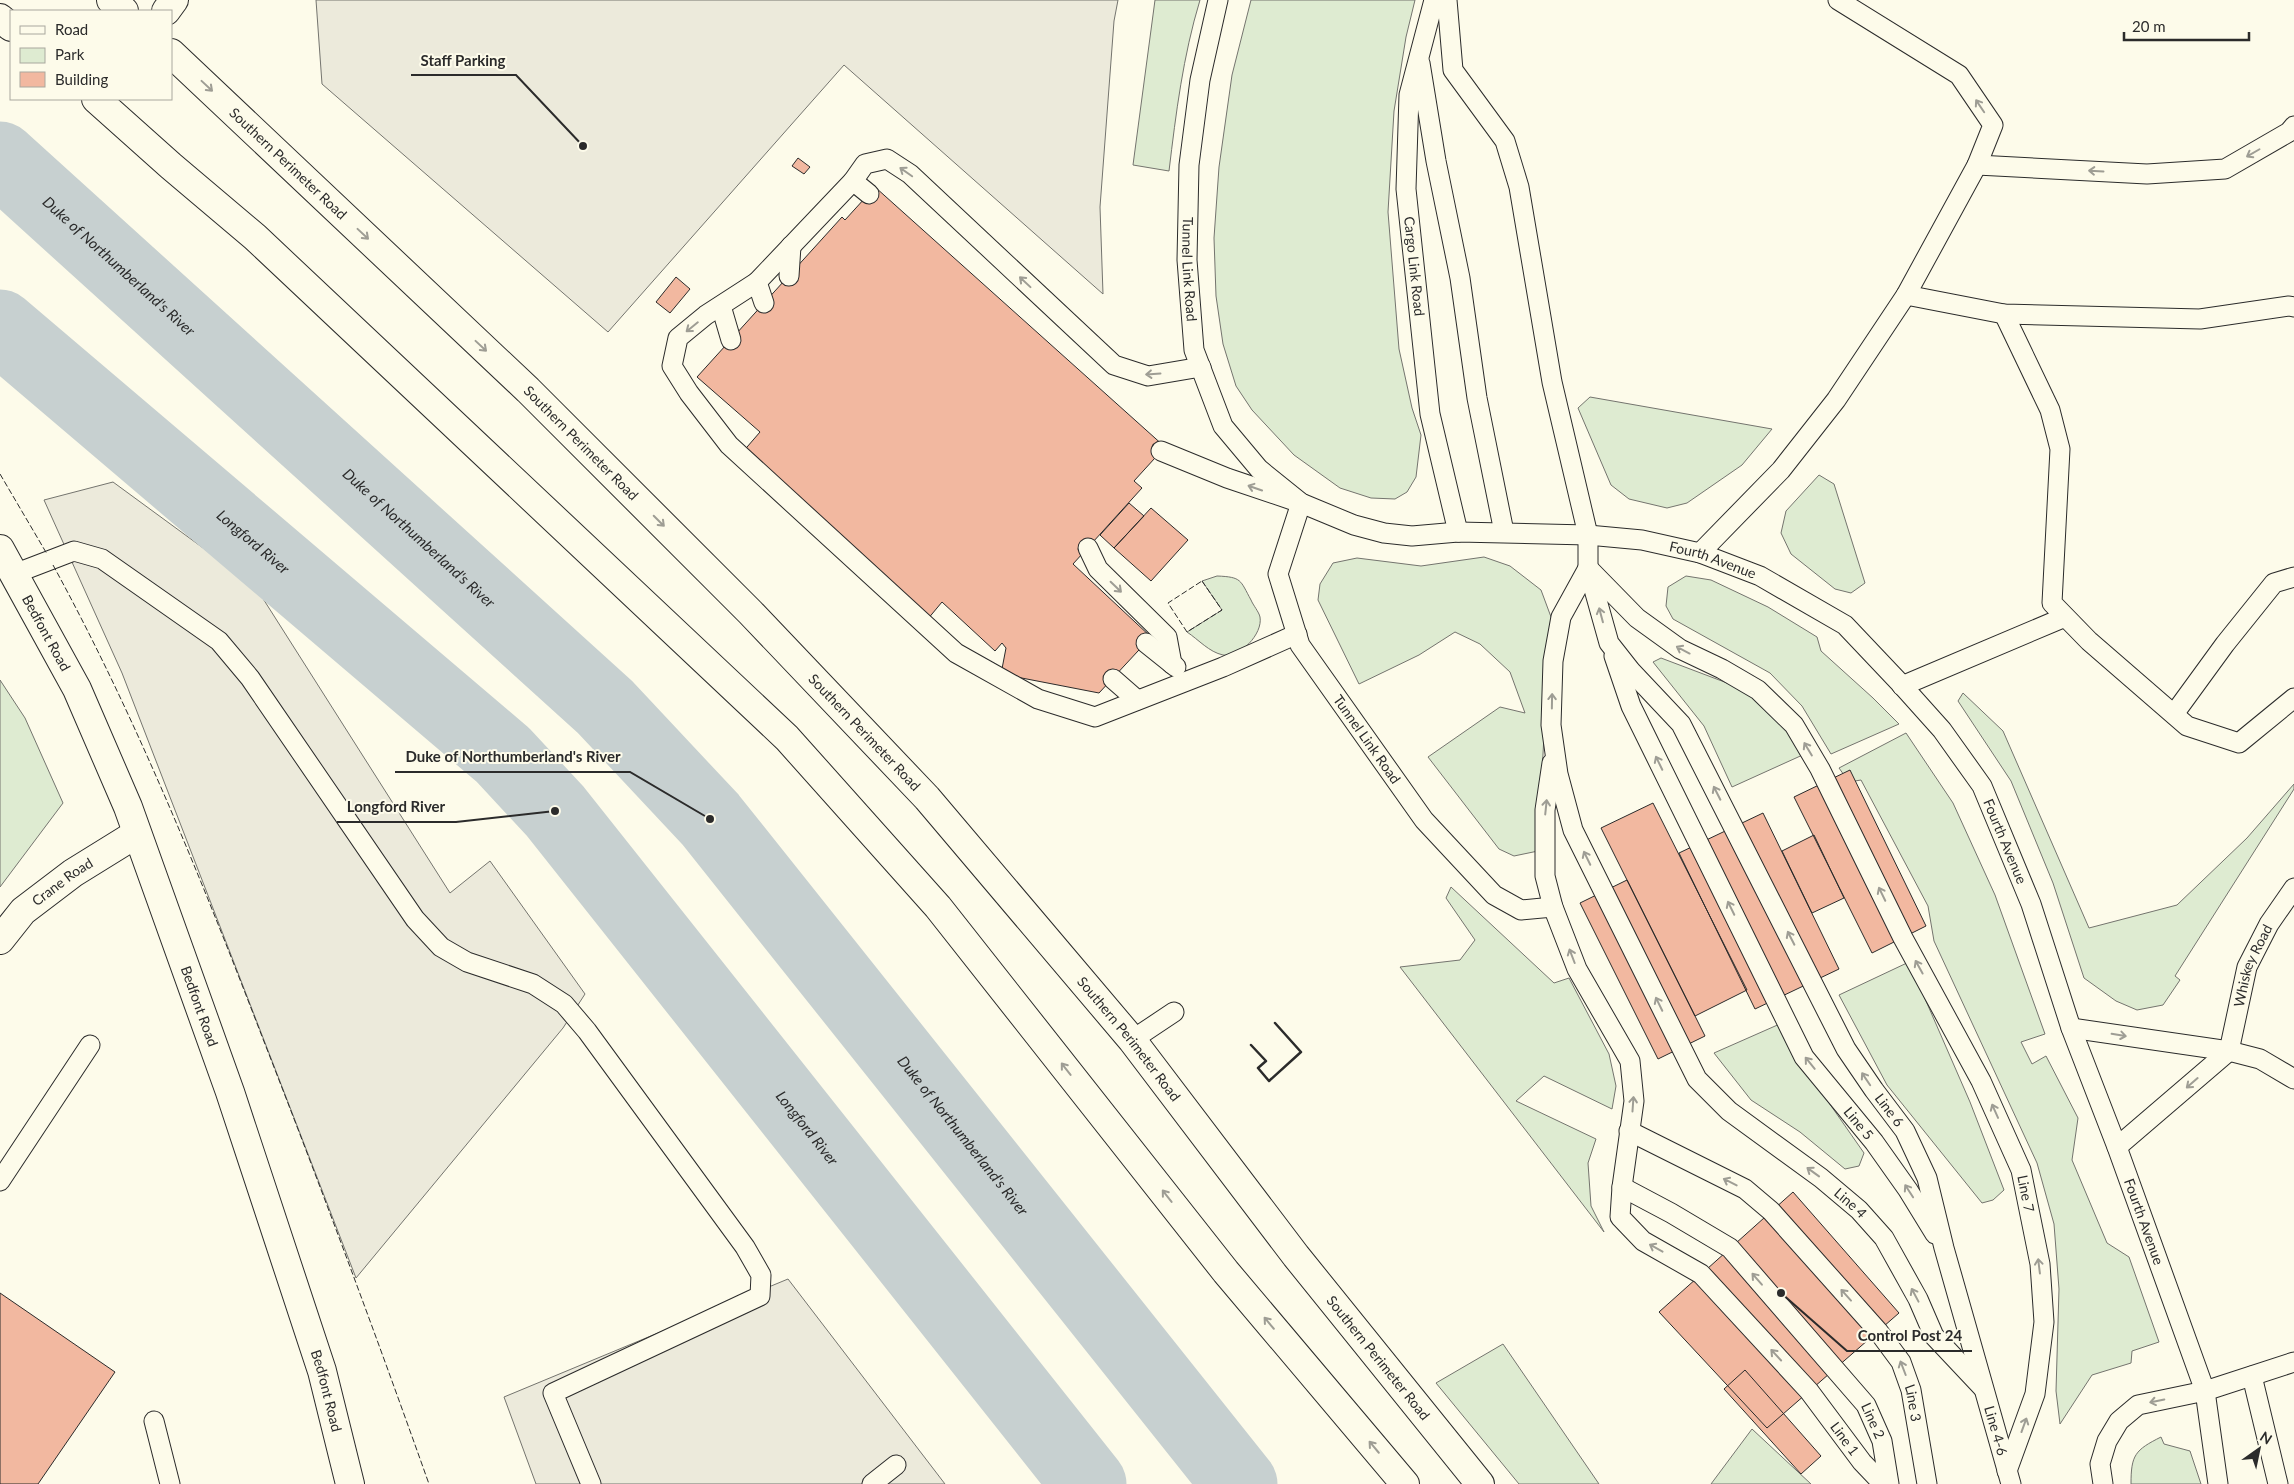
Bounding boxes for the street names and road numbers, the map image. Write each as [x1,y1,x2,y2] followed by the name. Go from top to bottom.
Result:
[226,104,351,222] street label: Southern Perimeter Road
[1401,216,1429,317] street label: Cargo Link Road
[1179,217,1201,322] street label: Tunnel Link Road
[521,382,642,503] street label: Southern Perimeter Road
[1668,537,1759,582] street label: Fourth Avenue
[19,592,74,674] street label: Bedfont Road
[805,670,924,794] street label: Southern Perimeter Road
[1330,691,1404,787] street label: Tunnel Link Road
[1980,796,2031,886] street label: Fourth Avenue
[28,854,96,909] street label: Crane Road
[2230,921,2275,1008] street label: Whiskey Road
[178,964,222,1049] street label: Bedfont Road
[1074,973,1184,1104] street label: Southern Perimeter Road
[1872,1090,1908,1130] street label: Line 6
[1840,1103,1877,1143] street label: Line 5
[2014,1173,2038,1214] street label: Line 7
[2121,1176,2168,1267] street label: Fourth Avenue
[1831,1184,1871,1221] street label: Line 4
[1323,1292,1434,1423] street label: Southern Perimeter Road
[308,1347,346,1433] street label: Bedfont Road
[1902,1382,1925,1423] street label: Line 3
[1858,1400,1889,1441] street label: Line 2
[1981,1404,2011,1457] street label: Line 4-6
[1827,1418,1863,1459] street label: Line 1

